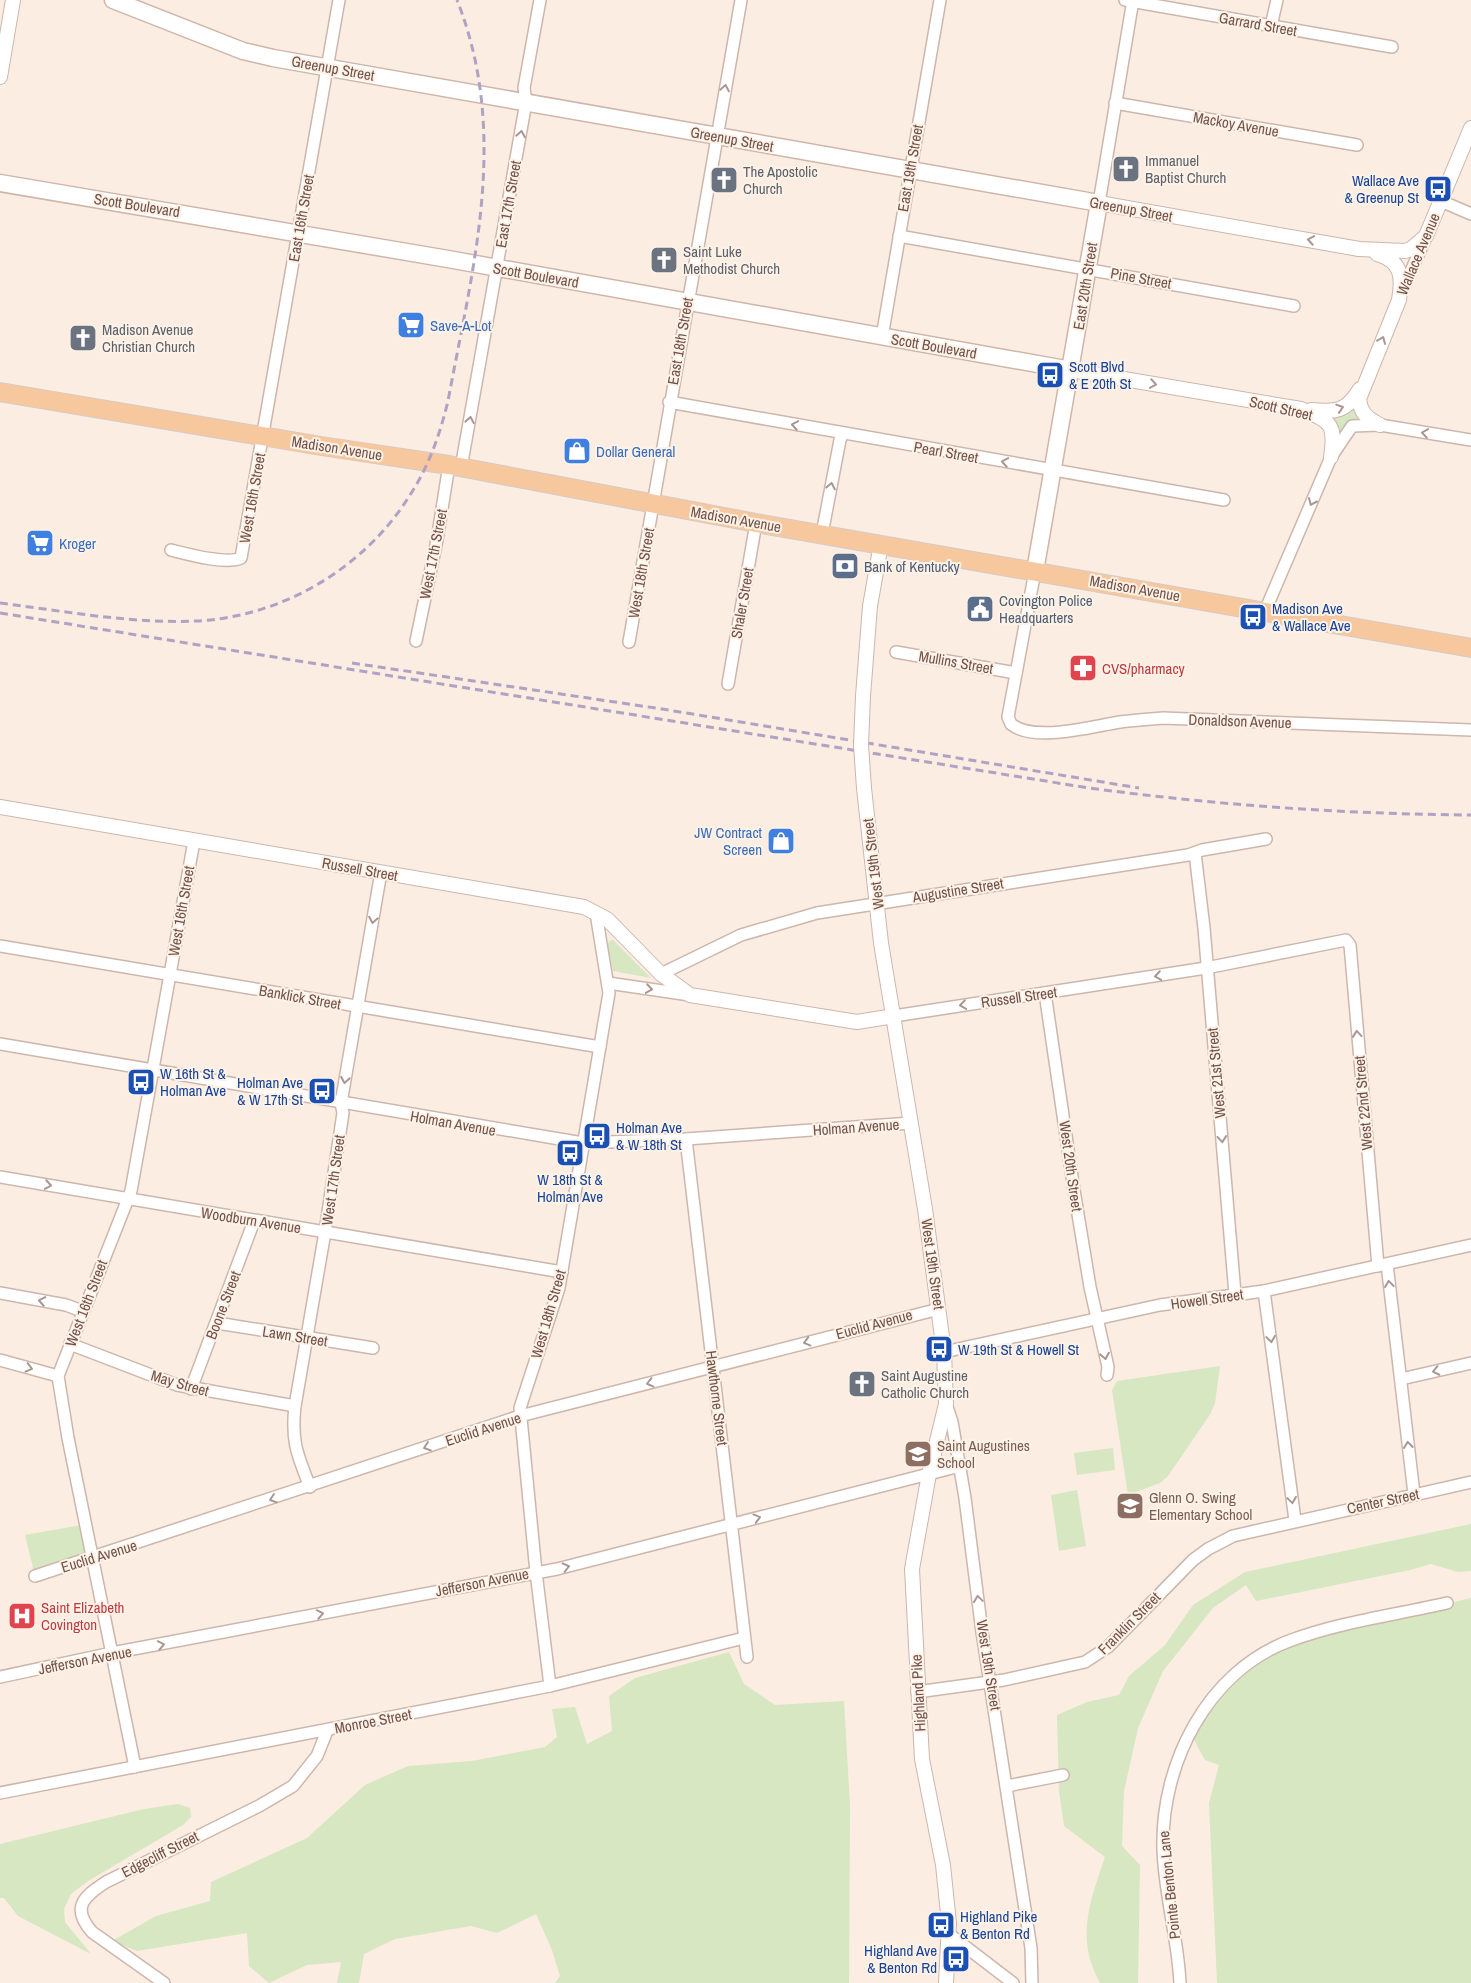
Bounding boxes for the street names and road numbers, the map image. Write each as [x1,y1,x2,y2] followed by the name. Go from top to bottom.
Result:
[1217,7,1299,41] street label: Garrard Street
[290,50,377,86] street label: Greenup Street
[1192,106,1281,142] street label: Mackoy Avenue
[689,121,776,157] street label: Greenup Street
[892,122,928,213] street label: East 19th Street
[490,158,526,249] street label: East 17th Street
[283,172,319,263] street label: East 16th Street
[92,188,182,222] street label: Scott Boulevard
[1088,191,1175,227] street label: Greenup Street
[1391,209,1445,298] street label: Wallace Avenue
[1068,240,1102,331] street label: East 20th Street
[491,257,581,293] street label: Scott Boulevard
[1109,262,1174,294] street label: Pine Street
[662,295,698,386] street label: East 18th Street
[889,328,979,364] street label: Scott Boulevard
[1247,391,1315,426] street label: Scott Street
[290,430,384,466] street label: Madison Avenue
[912,436,980,468] street label: Pearl Street
[234,451,270,545] street label: West 16th Street
[689,501,783,537] street label: Madison Avenue
[414,507,452,601] street label: West 17th Street
[623,526,659,620] street label: West 18th Street
[725,565,759,640] street label: Shaler Street
[1088,570,1182,606] street label: Madison Avenue
[917,645,995,679] street label: Mullins Street
[1188,709,1292,733] street label: Donaldson Avenue
[857,817,889,911] street label: West 19th Street
[320,852,400,886] street label: Russell Street
[163,864,199,958] street label: West 16th Street
[910,872,1005,908] street label: Augustine Street
[257,979,343,1015] street label: Banklick Street
[980,981,1059,1013] street label: Russell Street
[1202,1026,1230,1119] street label: West 21st Street
[1348,1054,1378,1151] street label: West 22nd Street
[409,1105,498,1141] street label: Holman Avenue
[812,1113,900,1140] street label: Holman Avenue
[1054,1119,1088,1213] street label: West 20th Street
[316,1133,350,1227] street label: West 17th Street
[200,1202,303,1238] street label: Woodburn Avenue
[916,1217,950,1311] street label: West 19th Street
[60,1256,112,1349] street label: West 16th Street
[200,1267,246,1342] street label: Boone Street
[525,1267,571,1361] street label: West 18th Street
[1169,1283,1245,1314] street label: Howell Street
[833,1304,915,1344] street label: Euclid Avenue
[261,1320,330,1352] street label: Lawn Street
[701,1349,733,1447] street label: Hawthorne Street
[149,1365,212,1401] street label: May Street
[442,1407,524,1451] street label: Euclid Avenue
[1345,1483,1422,1519] street label: Center Street
[58,1534,140,1578] street label: Euclid Avenue
[434,1563,531,1601] street label: Jefferson Avenue
[1093,1587,1165,1659] street label: Franklin Street
[971,1618,1007,1712] street label: West 19th Street
[37,1641,134,1679] street label: Jefferson Avenue
[905,1654,931,1732] street label: Highland Pike
[333,1703,414,1739] street label: Monroe Street
[118,1825,203,1882] street label: Edgecliff Street
[1153,1830,1185,1940] street label: Pointe Benton Lane

